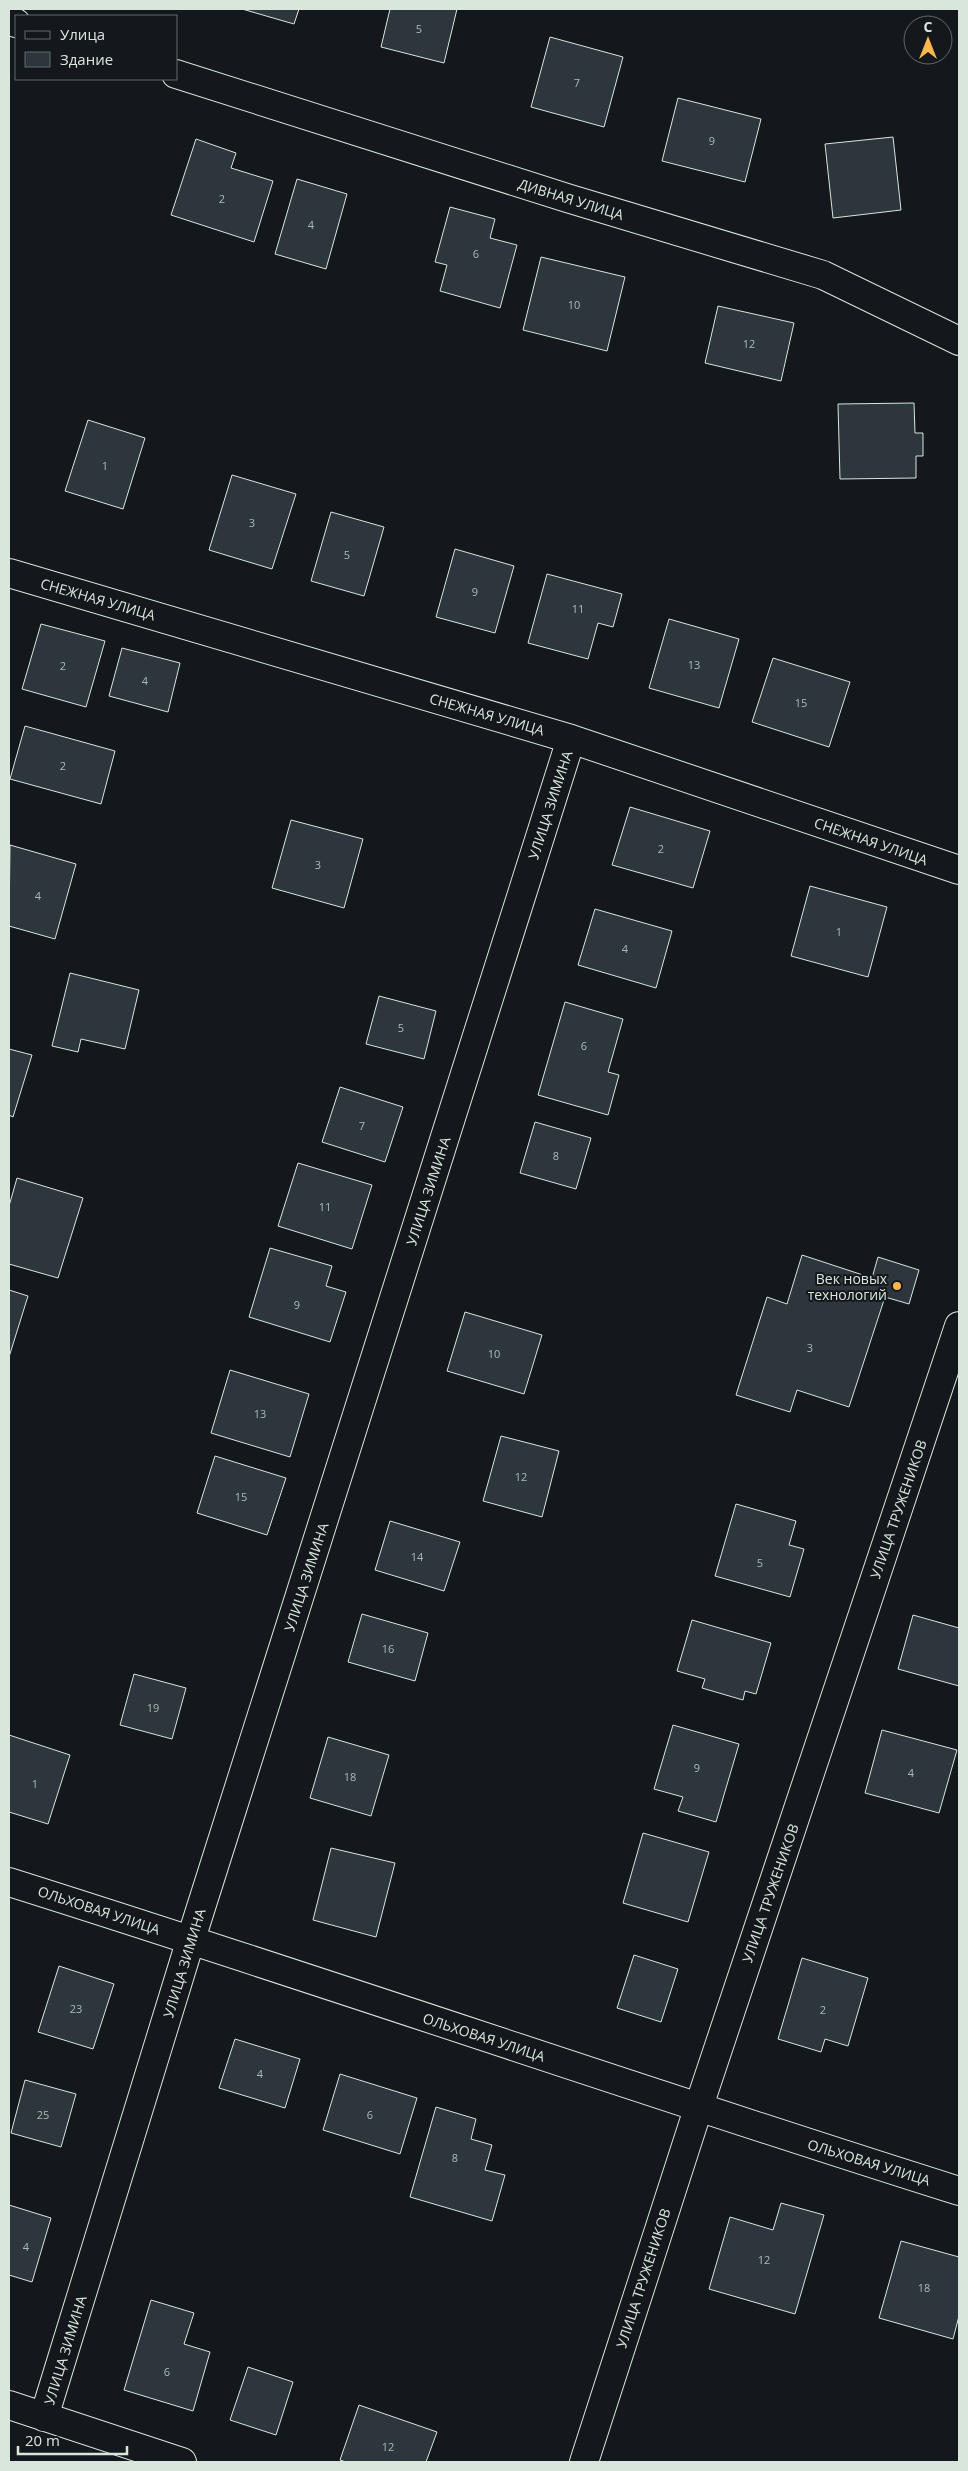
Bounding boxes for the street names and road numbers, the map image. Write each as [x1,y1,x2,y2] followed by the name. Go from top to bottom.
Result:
[516,174,626,224] street label: ДИВНАЯ УЛИЦА
[38,574,158,625] street label: СНЕЖНАЯ УЛИЦА
[427,689,547,740] street label: СНЕЖНАЯ УЛИЦА
[523,748,577,862] street label: УЛИЦА ЗИМИНА
[812,813,930,869] street label: СНЕЖНАЯ УЛИЦА
[401,1134,455,1248] street label: УЛИЦА ЗИМИНА
[865,1437,931,1581] street label: УЛИЦА ТРУЖЕНИКОВ
[279,1520,333,1634] street label: УЛИЦА ЗИМИНА
[737,1821,803,1965] street label: УЛИЦА ТРУЖЕНИКОВ
[36,1881,163,1939] street label: ОЛЬХОВАЯ УЛИЦА
[158,1906,210,2020] street label: УЛИЦА ЗИМИНА
[421,2008,548,2066] street label: ОЛЬХОВАЯ УЛИЦА
[805,2134,933,2190] street label: ОЛЬХОВАЯ УЛИЦА
[611,2206,675,2350] street label: УЛИЦА ТРУЖЕНИКОВ
[39,2293,91,2407] street label: УЛИЦА ЗИМИНА

